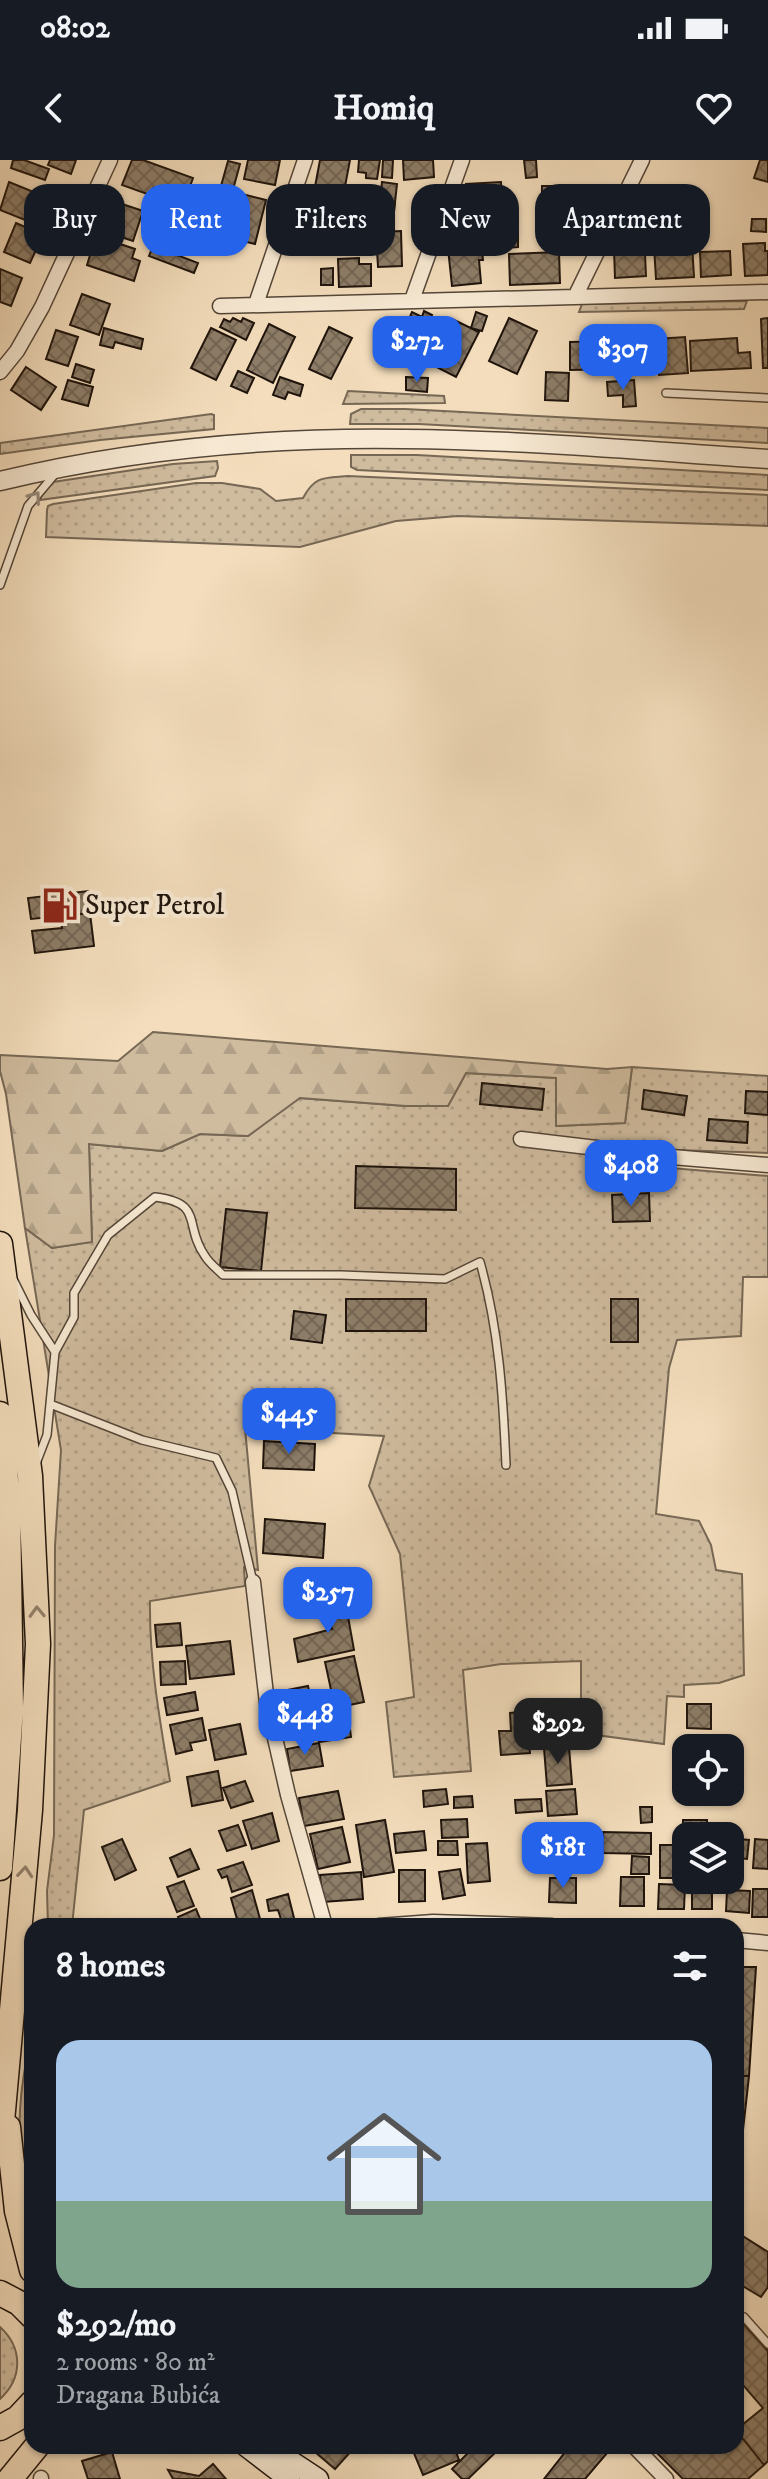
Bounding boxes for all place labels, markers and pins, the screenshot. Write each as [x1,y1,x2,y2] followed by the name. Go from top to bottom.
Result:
[370,316,464,384] pin: $272
[576,324,670,392] pin: $307
[40,886,78,924] fuel station icon: Super Petrol
[85,888,225,923] place label: Super Petrol
[584,1140,678,1208] pin: $408
[242,1388,336,1456] pin: $445
[281,1567,375,1635] pin: $257
[258,1689,352,1757] pin: $448
[511,1698,605,1766] pin: $292
[516,1822,610,1890] pin: $181

